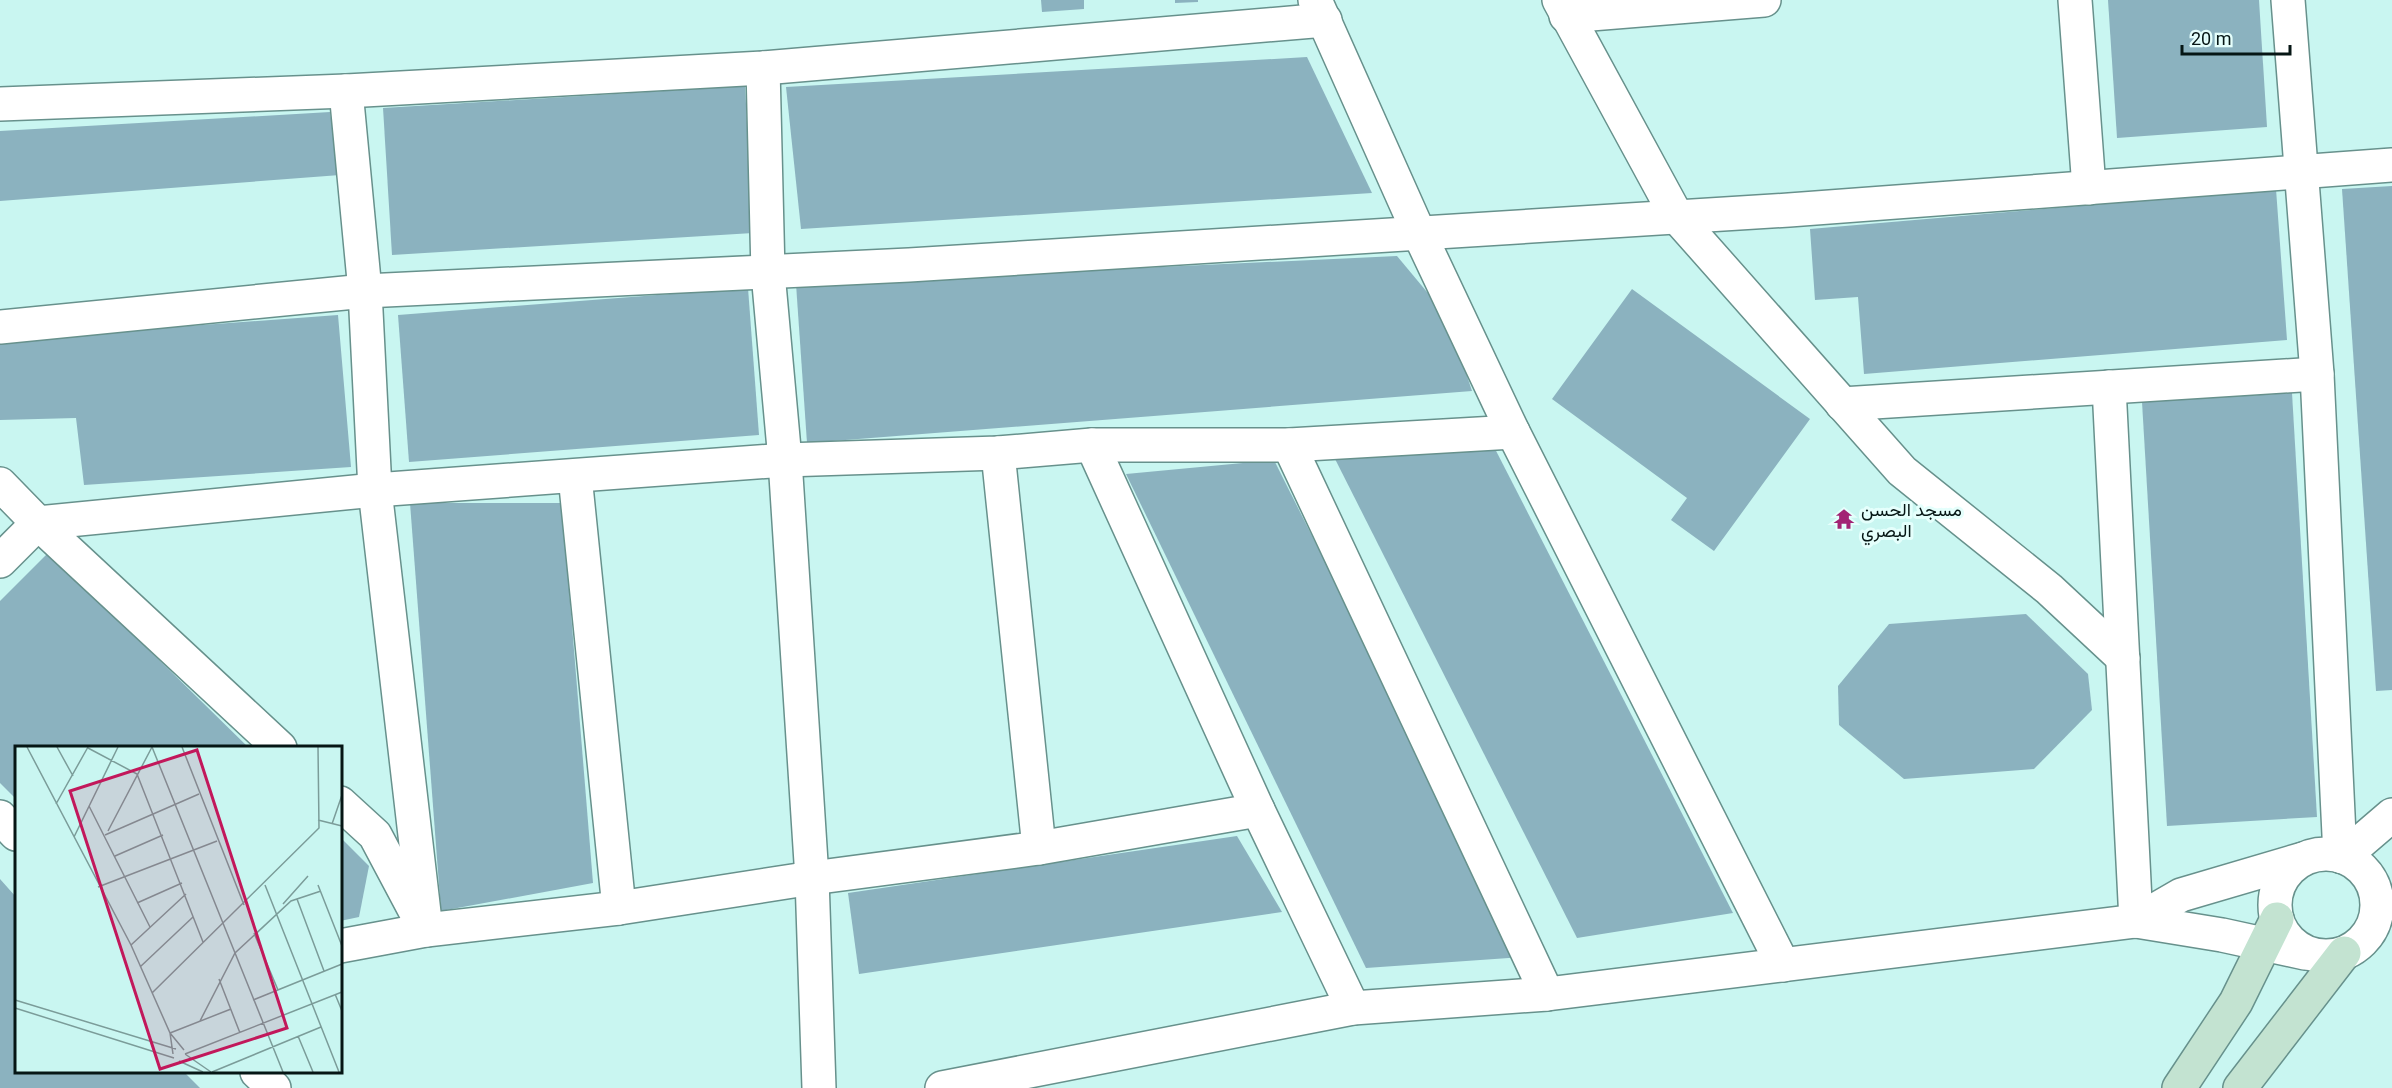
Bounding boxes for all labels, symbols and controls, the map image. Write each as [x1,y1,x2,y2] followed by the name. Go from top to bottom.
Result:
[2182,18,2290,56] scale bar
[2191,28,2231,49] text: 20 m
[1861,499,1962,546] place label: مسجد الحسن البصري
[1832,507,1856,531] temple icon: مسجد الحسن البصري
[15,746,342,1073] inset map

